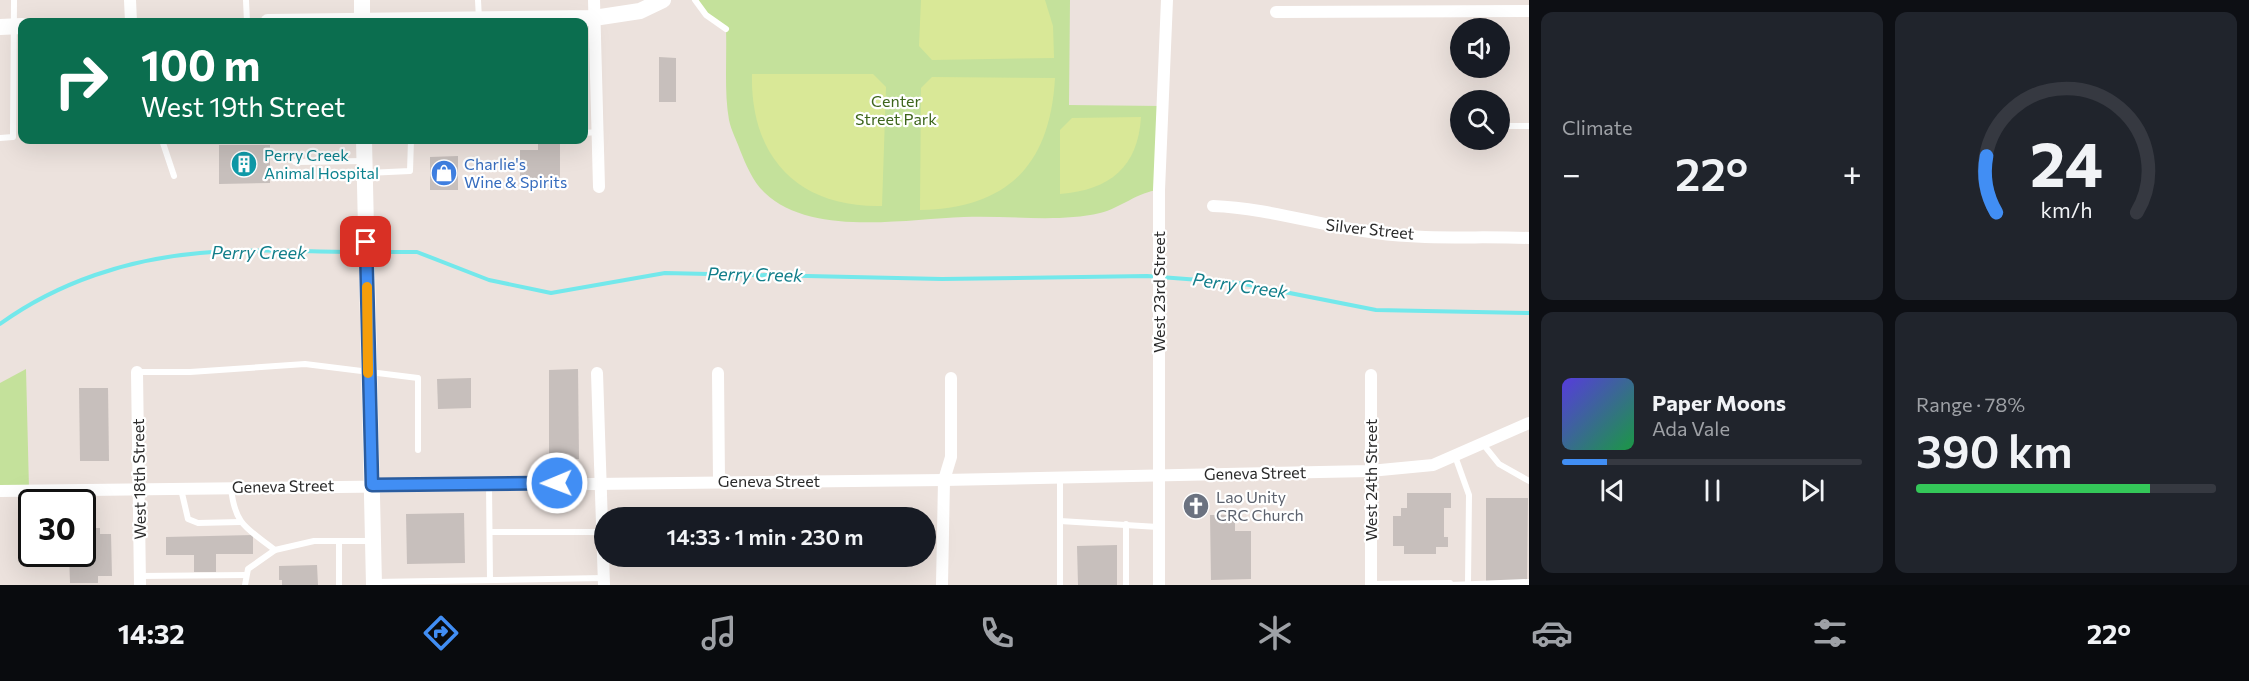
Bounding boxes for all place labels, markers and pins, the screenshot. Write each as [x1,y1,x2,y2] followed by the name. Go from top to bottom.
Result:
[264,145,379,182] place label: Perry Creek Animal Hospital
[229,149,259,179] building icon: Perry Creek Animal Hospital
[464,154,567,191] place label: Charlie's Wine & Spirits
[429,158,459,188] shop icon: Charlie's Wine & Spirits
[340,216,391,267] pin
[1216,487,1304,524] place label: Lao Unity CRC Church
[1181,491,1211,521] church icon: Lao Unity CRC Church

